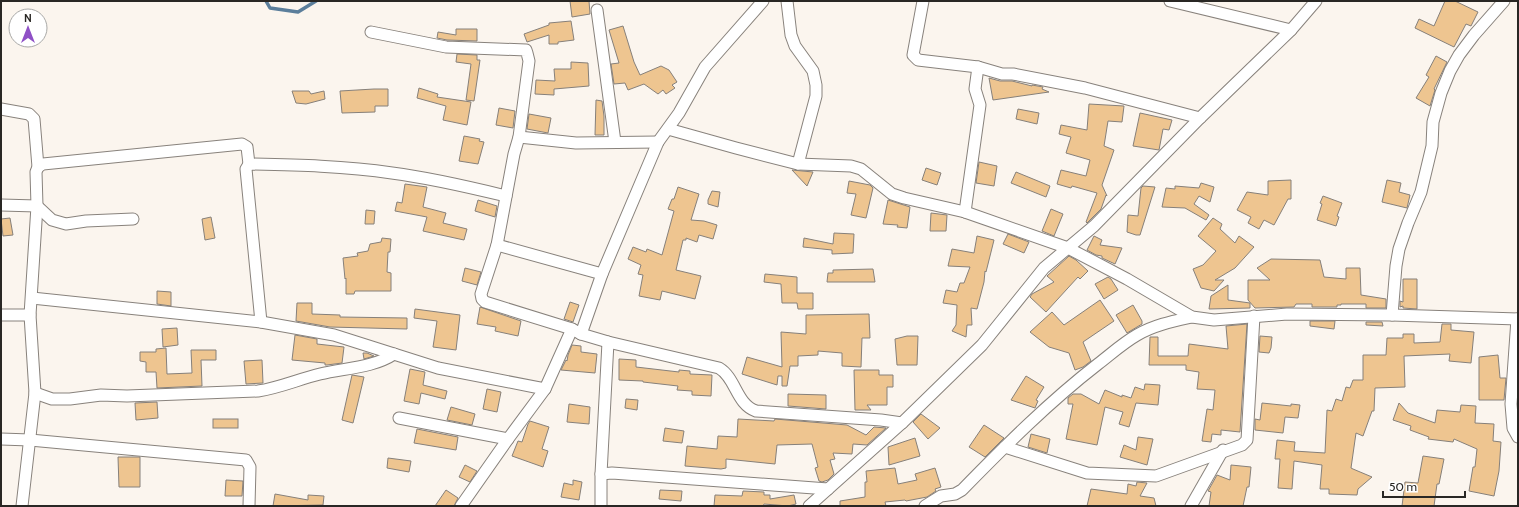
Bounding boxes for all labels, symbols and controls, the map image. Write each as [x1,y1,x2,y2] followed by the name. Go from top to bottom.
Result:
[8,8,48,48] north arrow
[24,11,32,25] text: N
[1383,473,1465,499] scale bar
[1389,479,1417,494] text: 50 m

